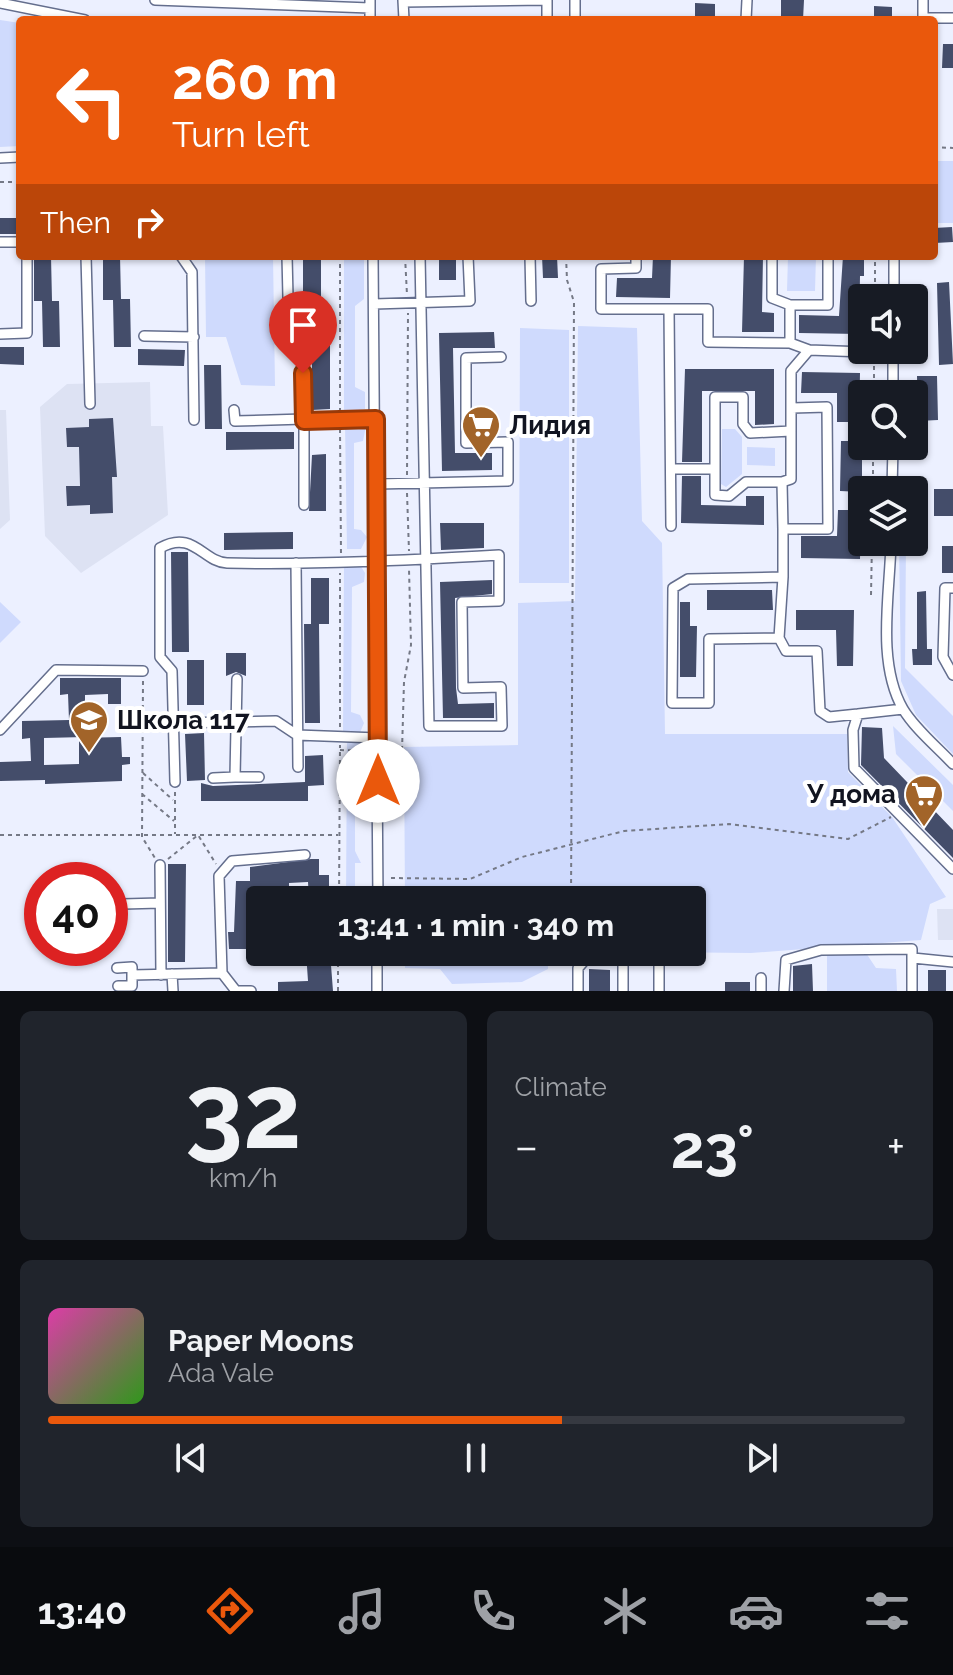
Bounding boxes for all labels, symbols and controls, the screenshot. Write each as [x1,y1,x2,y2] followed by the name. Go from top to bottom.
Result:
[172,46,338,112] text: 260 m
[40,48,144,152] icon: left
[172,113,310,155] text: Turn left
[127,200,171,244] icon: right
[40,205,111,240] text: Then
[848,284,928,556] map controls
[848,284,928,364] button: sound
[269,291,337,373] pin
[281,303,325,347] icon: arrive
[848,380,928,460] button: search
[460,404,502,459] supermarket icon: Лидия
[509,410,591,440] place label: Лидия
[848,476,928,556] button: layers
[68,699,110,754] school or university icon: Школа 117
[117,705,250,735] place label: Школа 117
[336,739,420,823] position arrow
[903,773,945,828] supermarket icon: У дома
[806,779,896,809] place label: У дома
[24,862,128,966] speed limit sign: 40
[338,908,614,943] text: 13:41 · 1 min · 340 m
[185,1050,302,1172] text: 32
[515,1072,607,1102] text: Climate
[671,1112,754,1182] text: 23°
[515,1121,538,1172] text: −
[887,1121,905,1172] text: +
[209,1163,278,1193] text: km/h
[168,1323,354,1358] text: Paper Moons
[168,1358,274,1388] text: Ada Vale
[169,1436,213,1480] icon: previous
[454,1436,498,1480] icon: pause
[740,1436,784,1480] icon: next
[202,1583,258,1639] icon: directions
[334,1583,390,1639] icon: music
[465,1583,521,1639] icon: phone
[597,1583,653,1639] icon: climate
[728,1583,784,1639] icon: car
[859,1583,915,1639] icon: filters
[38,1590,127,1632] text: 13:40

